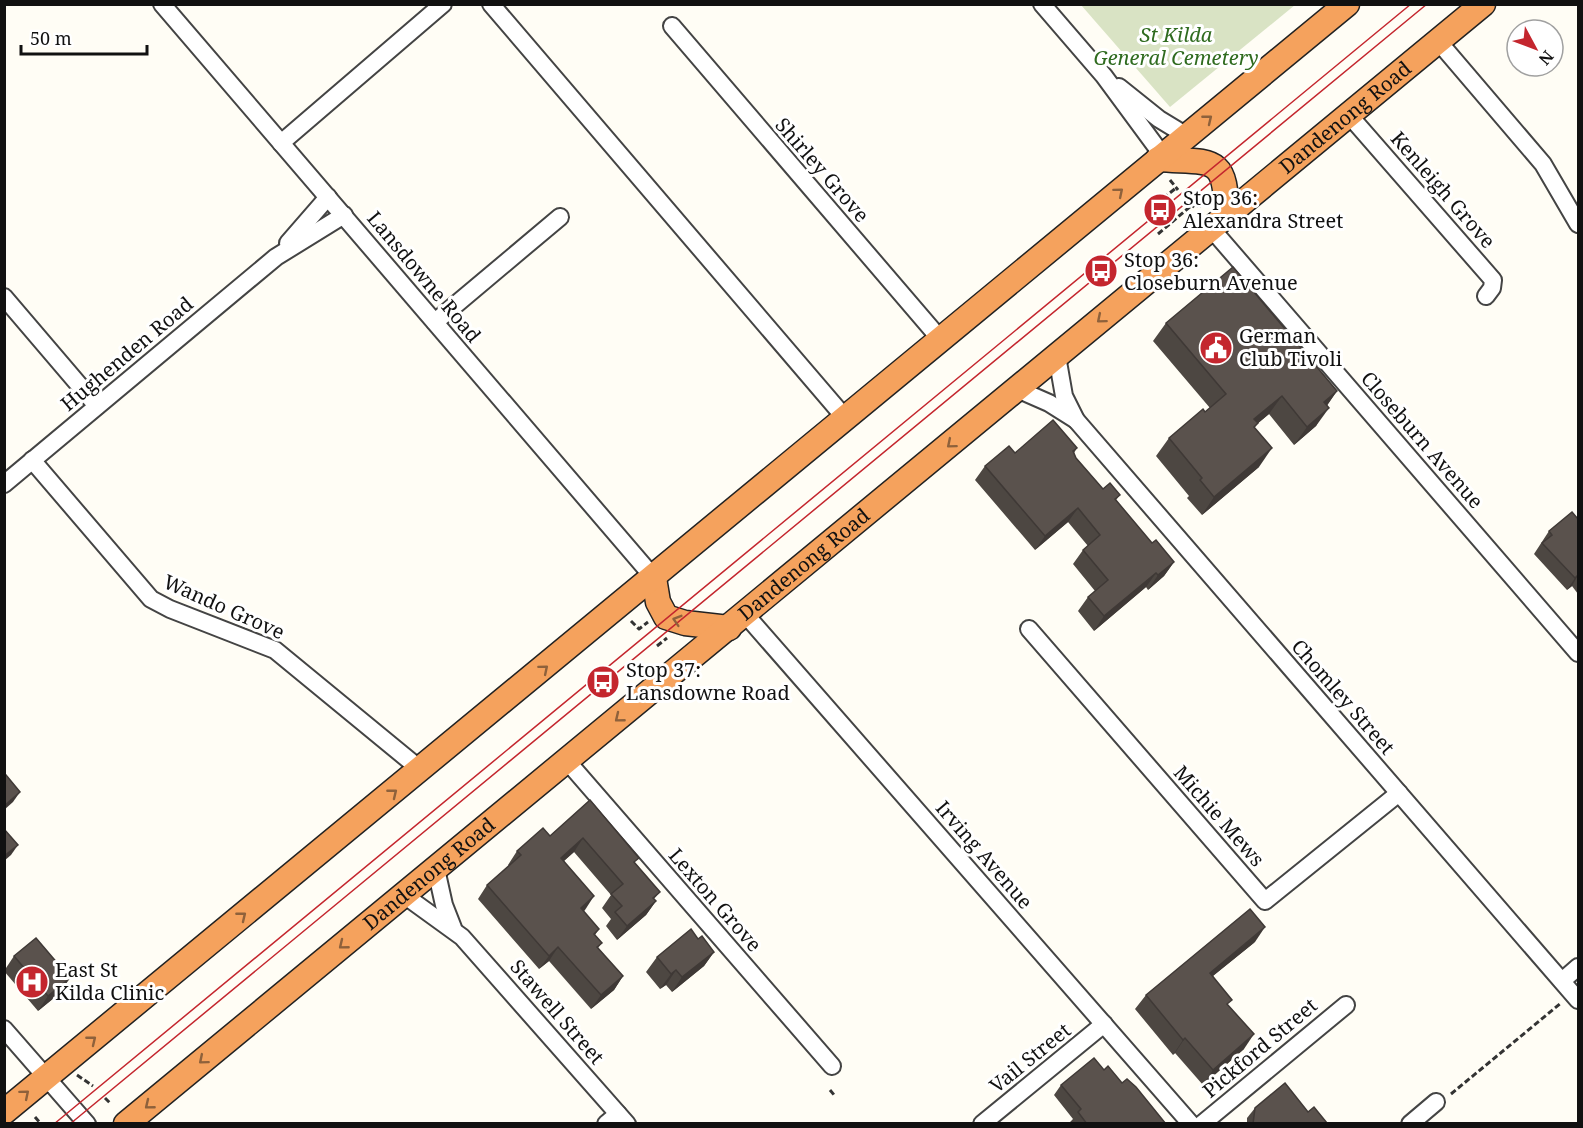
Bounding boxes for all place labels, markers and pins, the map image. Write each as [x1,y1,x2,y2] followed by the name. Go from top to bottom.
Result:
[1183,184,1343,234] place label: Stop 36: Alexandra Street
[1142,192,1178,228] bus stop icon: Stop 36: Alexandra Street
[1124,246,1298,296] place label: Stop 36: Closeburn Avenue
[1083,253,1119,289] bus stop icon: Stop 36: Closeburn Avenue
[1239,322,1343,372] place label: German Club Tivoli
[1198,330,1234,366] public building icon: German Club Tivoli
[626,656,790,706] place label: Stop 37: Lansdowne Road
[585,664,621,700] bus stop icon: Stop 37: Lansdowne Road
[55,956,165,1006] place label: East St Kilda Clinic
[14,964,50,1000] hospital icon: East St Kilda Clinic

